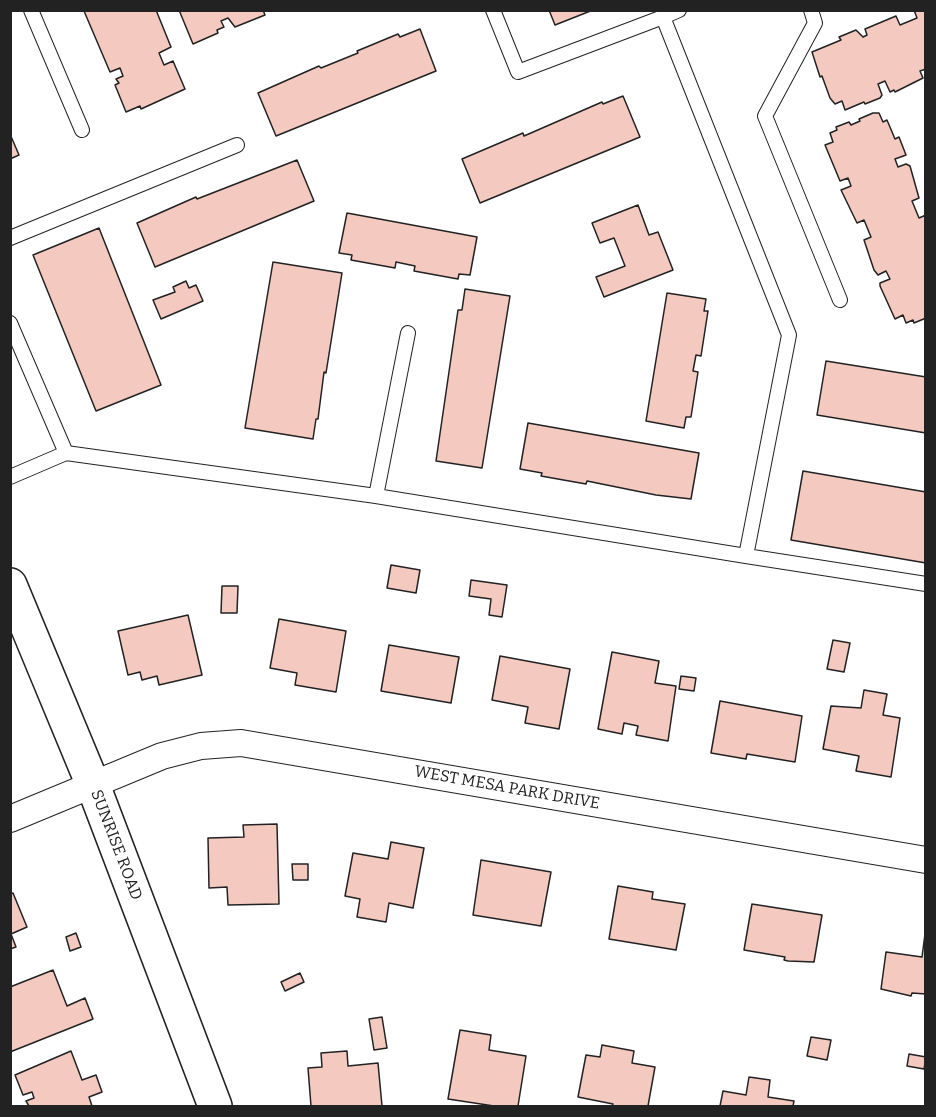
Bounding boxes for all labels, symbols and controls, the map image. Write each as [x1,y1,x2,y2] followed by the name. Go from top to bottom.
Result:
[413,762,601,814] street label: WEST MESA PARK DRIVE
[86,787,146,903] street label: SUNRISE ROAD

